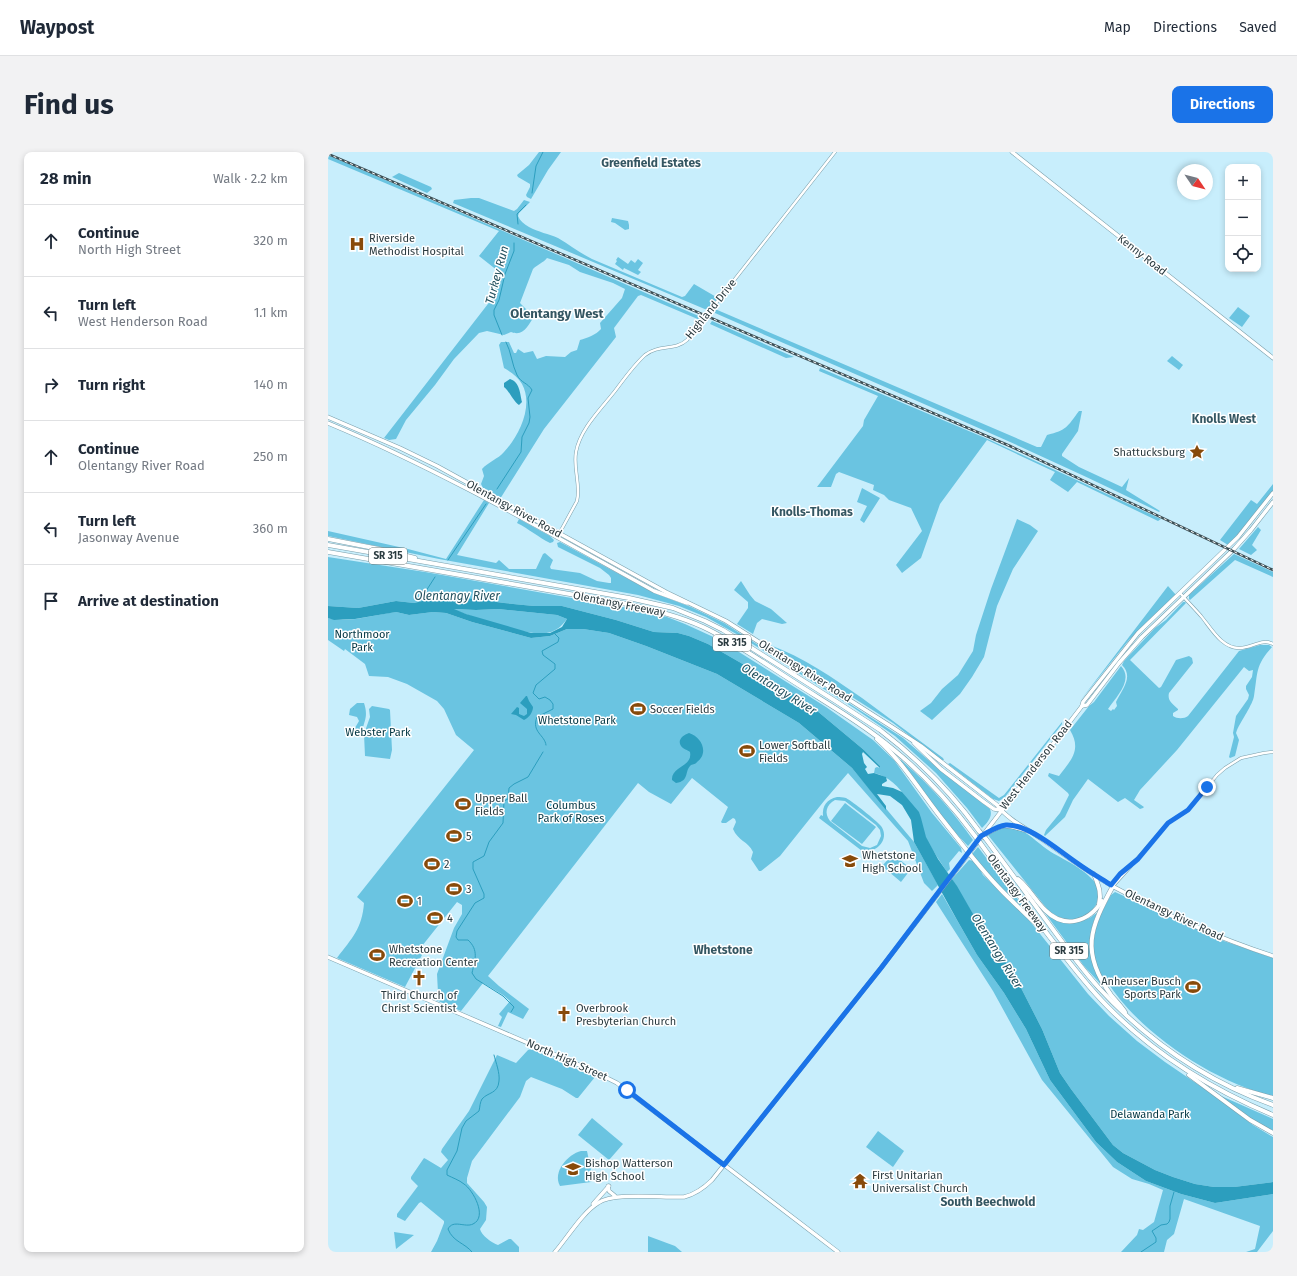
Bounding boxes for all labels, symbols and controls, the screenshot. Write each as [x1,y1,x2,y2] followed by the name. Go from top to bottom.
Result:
[20,16,94,39] text: Waypost
[1104,19,1131,36] text: Map
[1153,19,1217,36] text: Directions
[1239,19,1277,36] text: Saved
[1172,86,1273,123] button: Directions
[24,88,114,121] text: Find us
[601,156,701,170] district label: Greenfield Estates
[1177,164,1213,200] north arrow
[1225,164,1261,272] map controls
[1225,164,1261,200] button: +
[40,168,92,189] text: 28 min
[213,171,288,186] text: Walk · 2.2 km
[1225,200,1261,236] button: −
[78,224,139,242] text: Continue
[40,230,62,252] icon: ahead
[369,232,464,258] place label: Riverside Methodist Hospital
[1115,232,1169,278] street label: Kenny Road
[253,233,288,248] text: 320 m
[348,235,366,253] hospital icon: Riverside Methodist Hospital
[1225,236,1261,272] button: locate
[78,242,181,257] text: North High Street
[482,244,512,306] water label: Turkey Run
[683,276,739,342] street label: Highland Drive
[78,296,136,314] text: Turn left
[40,302,62,324] icon: left
[254,305,288,320] text: 1.1 km
[510,306,605,321] district label: Olentangy West
[78,314,208,329] text: West Henderson Road
[40,374,62,396] icon: right
[78,376,145,394] text: Turn right
[254,377,288,392] text: 140 m
[1192,412,1257,426] district label: Knolls West
[78,440,139,458] text: Continue
[1188,443,1206,461] place icon: Shattucksburg
[40,446,62,468] icon: ahead
[1114,446,1185,459] place label: Shattucksburg
[253,449,288,464] text: 250 m
[78,458,205,473] text: Olentangy River Road
[464,477,564,541] street label: Olentangy River Road
[771,505,853,519] district label: Knolls-Thomas
[78,512,136,530] text: Turn left
[40,518,62,540] icon: left
[253,521,288,536] text: 360 m
[78,530,179,545] text: Jasonway Avenue
[369,548,407,564] road number: SR 315
[414,589,500,603] water label: Olentangy River
[572,589,667,619] street label: Olentangy Freeway
[40,590,62,612] icon: arrive
[78,592,219,610] text: Arrive at destination
[334,628,390,654] park label: Northmoor Park
[713,635,751,651] road number: SR 315
[756,637,854,705] street label: Olentangy River Road
[739,660,819,718] water label: Olentangy River
[629,700,647,718] sports icon: Soccer Fields
[650,703,715,716] place label: Soccer Fields
[538,714,616,727] park label: Whetstone Park
[997,718,1075,812] street label: West Henderson Road
[345,726,411,739] park label: Webster Park
[759,739,831,765] place label: Lower Softball Fields
[738,742,756,760] sports icon: Lower Softball Fields
[1198,778,1216,796] route end
[475,792,528,818] place label: Upper Ball Fields
[454,795,472,813] sports icon: Upper Ball Fields
[538,799,604,825] park label: Columbus Park of Roses
[445,827,463,845] sports icon: 5
[466,830,472,843] place label: 5
[862,849,921,875] place label: Whetstone High School
[984,851,1050,935] street label: Olentangy Freeway
[841,852,859,870] school or university icon: Whetstone High School
[423,855,441,873] sports icon: 2
[444,858,449,871] place label: 2
[445,880,463,898] sports icon: 3
[466,883,472,896] place label: 3
[1123,886,1225,944] street label: Olentangy River Road
[396,892,414,910] sports icon: 1
[417,895,422,908] place label: 1
[426,909,444,927] sports icon: 4
[968,911,1026,991] water label: Olentangy River
[447,912,453,925] place label: 4
[389,943,479,969] place label: Whetstone Recreation Center
[693,943,753,957] district label: Whetstone
[1050,943,1088,959] road number: SR 315
[368,946,386,964] sports icon: Whetstone Recreation Center
[410,969,428,987] church icon: Third Church of Christ Scientist
[1101,975,1181,1001] place label: Anheuser Busch Sports Park
[1184,978,1202,996] sports icon: Anheuser Busch Sports Park
[381,989,458,1015] place label: Third Church of Christ Scientist
[576,1002,676,1028] place label: Overbrook Presbyterian Church
[555,1005,573,1023] church icon: Overbrook Presbyterian Church
[525,1036,609,1084] street label: North High Street
[618,1081,636,1099] route start
[1110,1108,1190,1121] park label: Delawanda Park
[585,1157,673,1183] place label: Bishop Watterson High School
[564,1160,582,1178] school or university icon: Bishop Watterson High School
[872,1169,968,1195] place label: First Unitarian Universalist Church
[851,1172,869,1190] temple icon: First Unitarian Universalist Church
[940,1195,1036,1209] district label: South Beechwold

